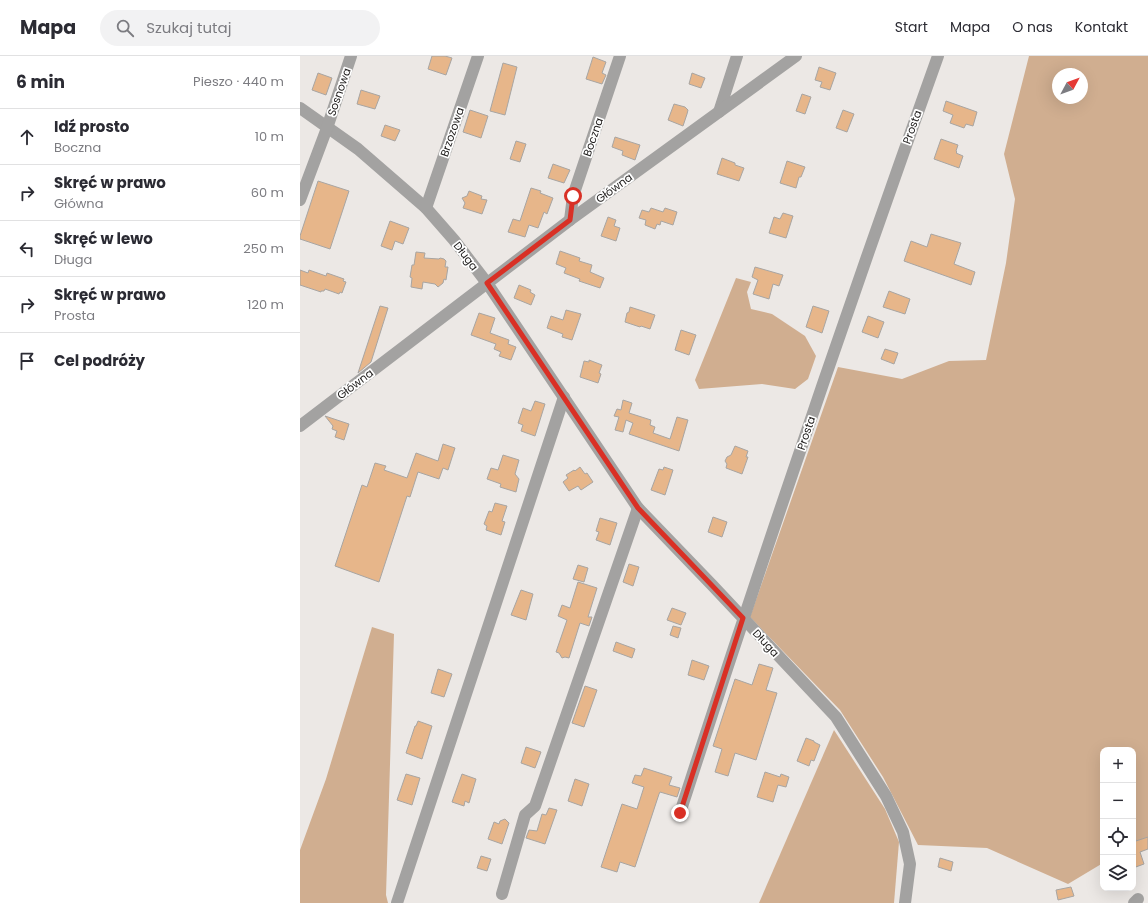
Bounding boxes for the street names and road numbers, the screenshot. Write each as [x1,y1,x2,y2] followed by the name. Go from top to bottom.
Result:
[323,66,355,118] street label: Sosnowa
[436,105,468,159] street label: Brzozowa
[899,108,925,146] street label: Prosta
[579,116,607,158] street label: Boczna
[592,169,636,207] street label: Główna
[450,238,482,274] street label: Długa
[333,365,377,403] street label: Główna
[793,414,819,452] street label: Prosta
[749,626,783,660] street label: Długa

